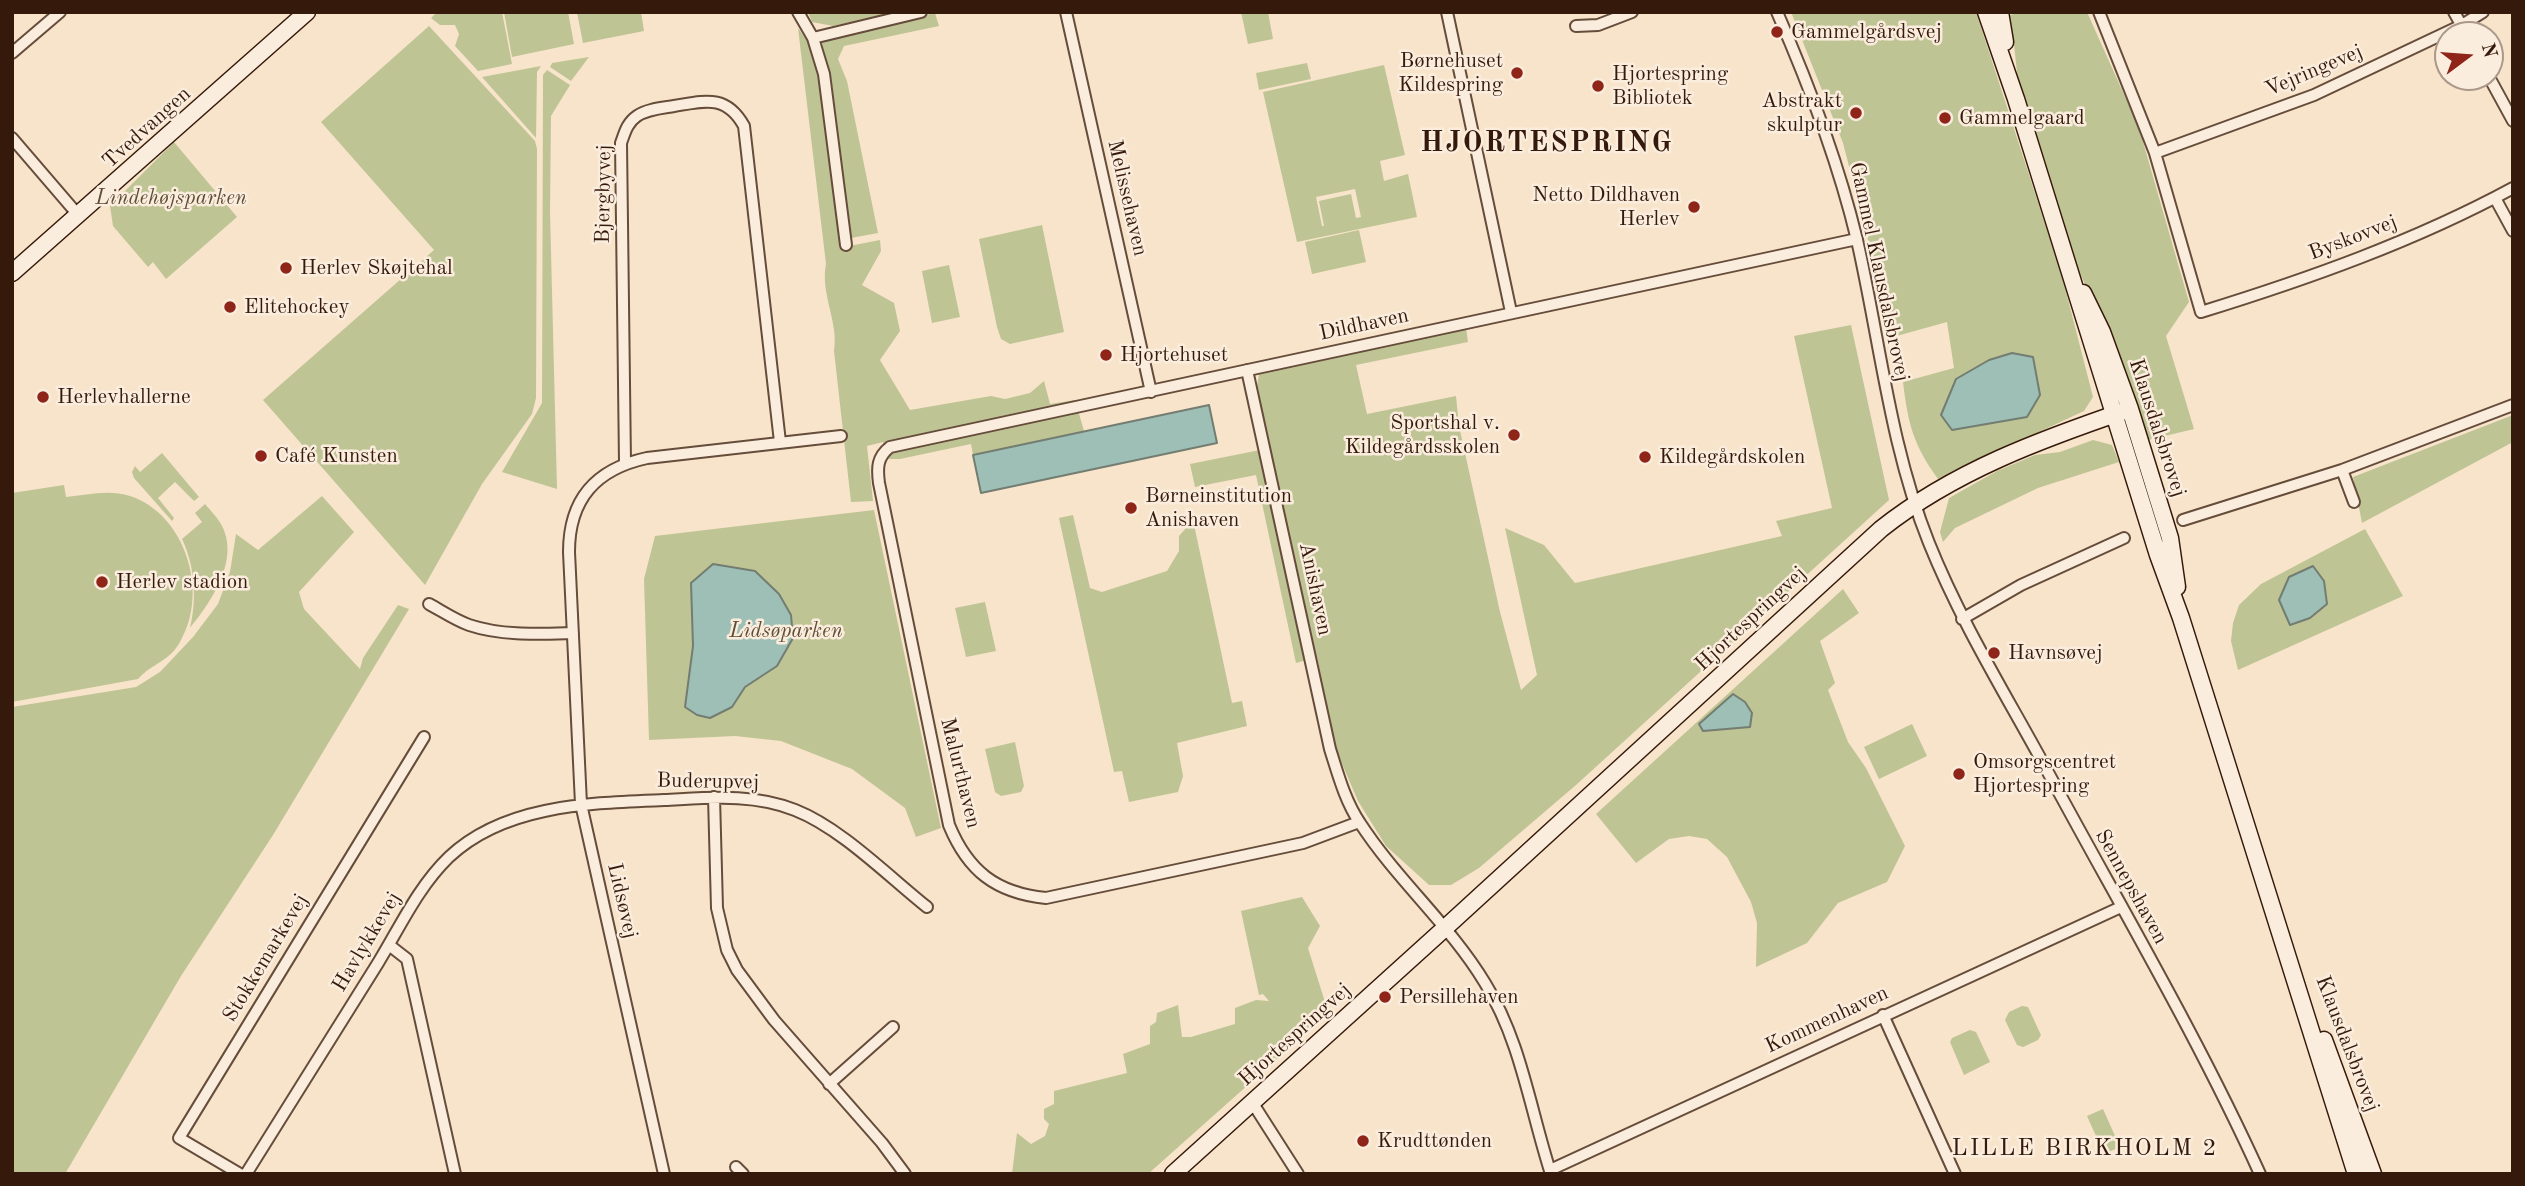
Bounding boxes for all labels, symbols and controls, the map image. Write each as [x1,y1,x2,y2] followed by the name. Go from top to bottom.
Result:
[1791,19,1942,45] place label: Gammelgårdsvej
[2434,21,2504,91] north arrow
[1769,24,1785,40] marker: Gammelgårdsvej
[2261,39,2367,103] street label: Vejringevej
[2477,41,2499,60] text: N
[1398,48,1503,98] place label: Børnehuset Kildespring
[1612,61,1728,111] place label: Hjortespring Bibliotek
[1509,65,1525,81] marker: Børnehuset Kildespring
[1590,78,1606,94] marker: Hjortespring Bibliotek
[98,82,196,174] street label: Tvedvangen
[1761,88,1842,138] place label: Abstrakt skulptur
[1848,105,1864,121] marker: Abstrakt skulptur
[1959,105,2085,131] place label: Gammelgaard
[1937,110,1953,126] marker: Gammelgaard
[1422,127,1672,161] district label: HJORTESPRING
[1101,137,1153,259] street label: Melissehaven
[591,144,617,244] street label: Bjergbyvej
[1843,160,1915,384] street label: Gammel Klausdalsbrovej
[1532,182,1680,232] place label: Netto Dildhaven Herlev
[95,185,247,211] park label: Lindehøjsparken
[1686,199,1702,215] marker: Netto Dildhaven Herlev
[2305,210,2401,266] street label: Byskovvej
[300,255,453,281] place label: Herlev Skøjtehal
[278,260,294,276] marker: Herlev Skøjtehal
[244,294,350,320] place label: Elitehockey
[222,299,238,315] marker: Elitehockey
[1317,303,1411,347] street label: Dildhaven
[1120,342,1228,368] place label: Hjortehuset
[1098,347,1114,363] marker: Hjortehuset
[2123,356,2191,500] street label: Klausdalsbrovej
[57,384,191,410] place label: Herlevhallerne
[35,389,51,405] marker: Herlevhallerne
[1345,410,1500,460] place label: Sportshal v. Kildegårdsskolen
[1506,427,1522,443] marker: Sportshal v. Kildegårdsskolen
[275,443,398,469] place label: Café Kunsten
[1659,444,1805,470] place label: Kildegårdskolen
[253,448,269,464] marker: Café Kunsten
[1637,449,1653,465] marker: Kildegårdskolen
[1145,483,1292,533] place label: Børneinstitution Anishaven
[1123,500,1139,516] marker: Børneinstitution Anishaven
[1293,540,1337,638] street label: Anishaven
[1690,561,1812,677] street label: Hjortespringvej
[116,569,248,595] place label: Herlev stadion
[94,574,110,590] marker: Herlev stadion
[729,618,843,644] park label: Lidsøparken
[2008,640,2103,666] place label: Havnsøvej
[1986,645,2002,661] marker: Havnsøvej
[934,715,986,831] street label: Malurthaven
[1973,749,2116,799] place label: Omsorgscentret Hjortespring
[1951,766,1967,782] marker: Omsorgscentret Hjortespring
[656,769,760,795] street label: Buderupvej
[2089,825,2173,949] street label: Sennepshaven
[601,861,643,941] street label: Lidsøvej
[327,887,407,997] street label: Havlykkevej
[218,889,314,1027] street label: Stokkemarkevej
[2309,972,2385,1116] street label: Klausdalsbrovej
[1234,978,1356,1092] street label: Hjortespringvej
[1761,981,1893,1059] street label: Kommenhaven
[1399,984,1518,1010] place label: Persillehaven
[1377,989,1393,1005] marker: Persillehaven
[1377,1128,1492,1154] place label: Krudttønden
[1355,1133,1371,1149] marker: Krudttønden
[1954,1135,2216,1163] district label: LILLE BIRKHOLM 2

